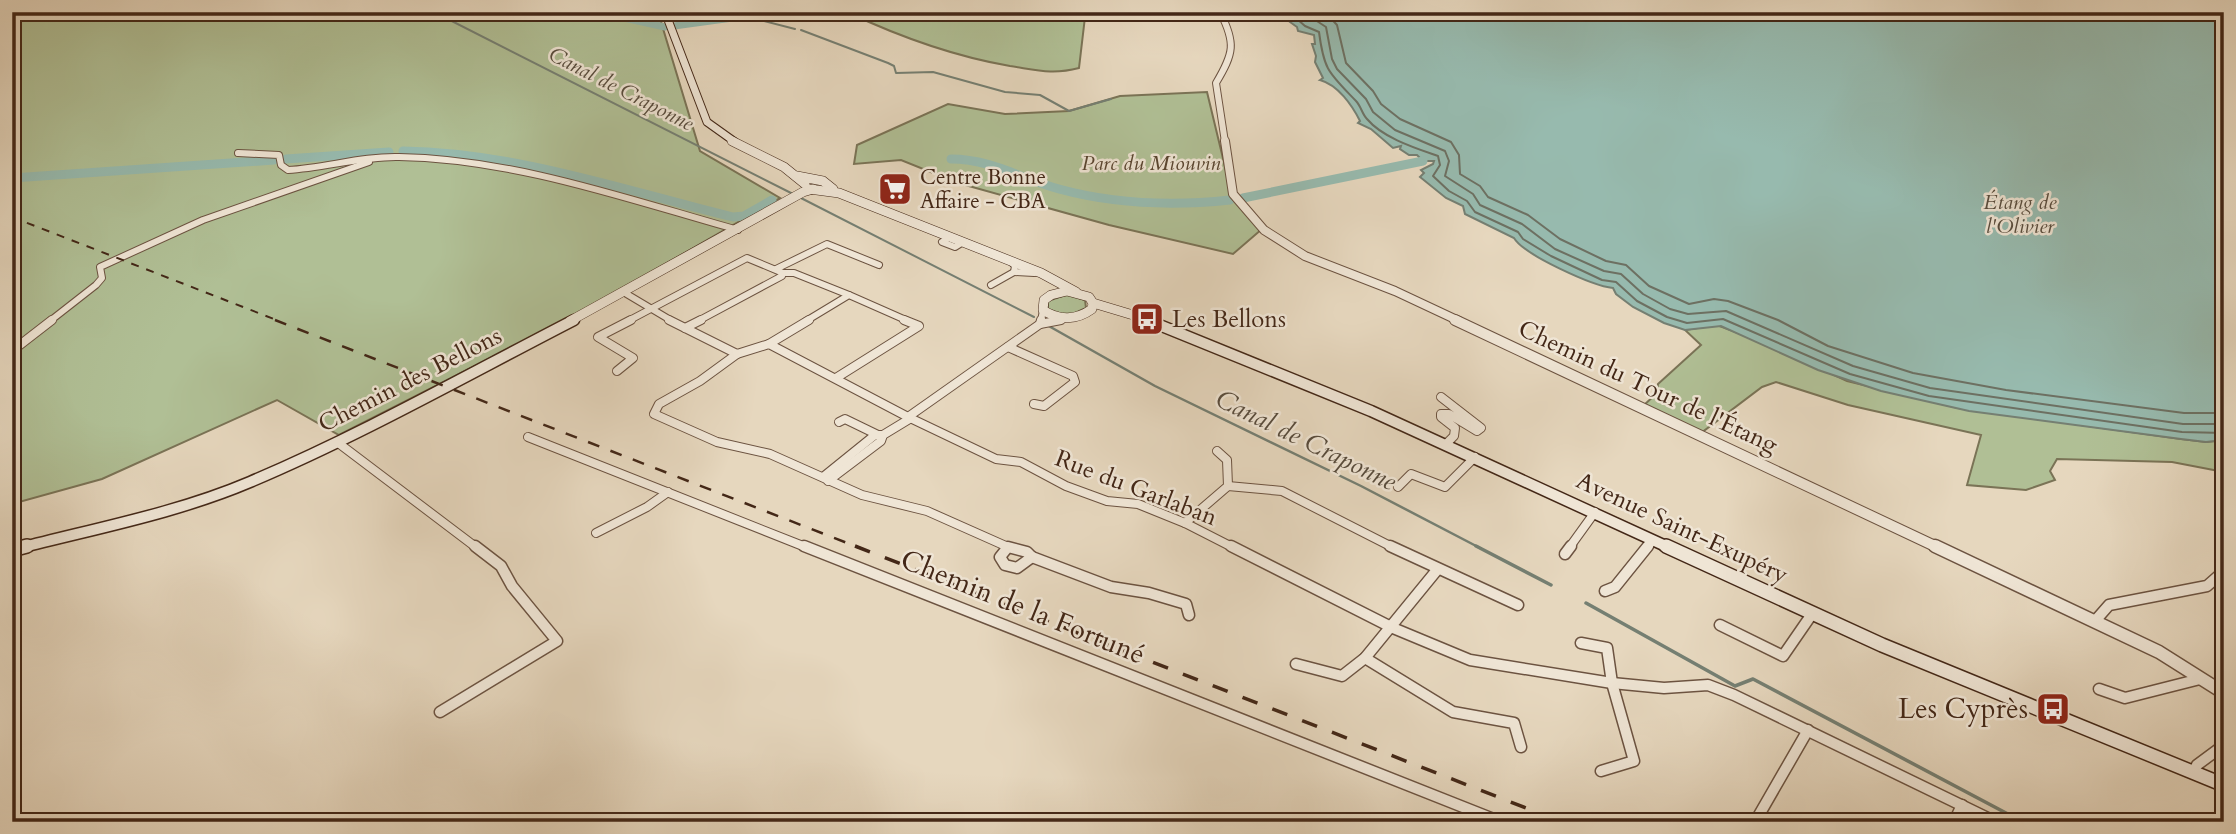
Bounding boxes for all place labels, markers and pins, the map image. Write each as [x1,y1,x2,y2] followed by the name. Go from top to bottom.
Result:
[920,163,1046,216] place label: Centre Bonne Affaire - CBA
[876,170,914,208] supermarket icon: Centre Bonne Affaire - CBA
[1128,300,1166,338] bus stop icon: Les Bellons
[1172,303,1286,336] place label: Les Bellons
[1898,690,2028,728] place label: Les Cyprès
[2034,690,2072,728] bus stop icon: Les Cyprès

